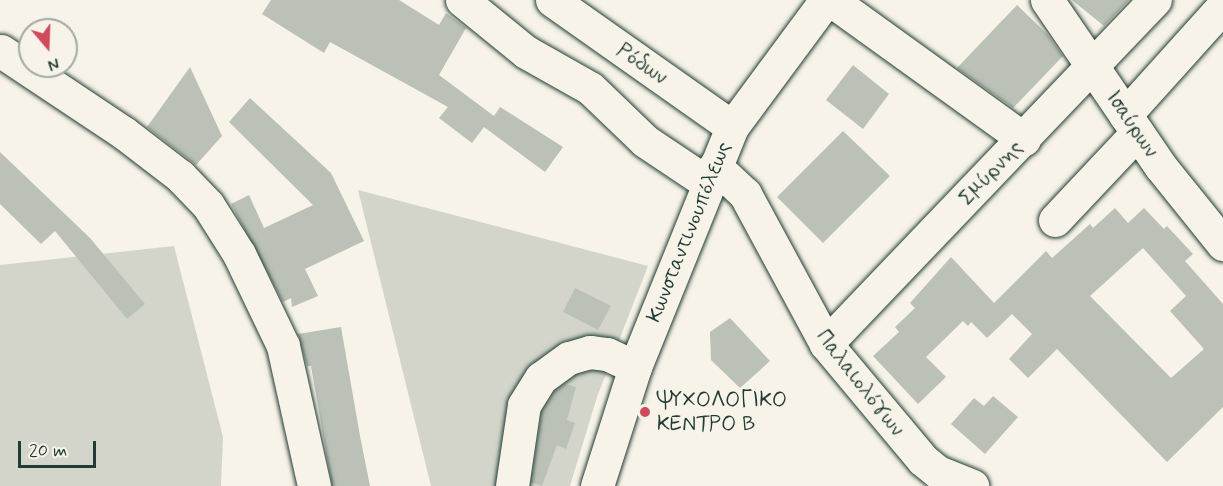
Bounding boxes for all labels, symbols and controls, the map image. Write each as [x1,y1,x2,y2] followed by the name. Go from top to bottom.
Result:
[18,18,78,78] north arrow
[612,38,672,90] street label: Ρόδων
[45,52,62,75] text: N
[1100,86,1164,162] street label: Ισαύρων
[954,135,1028,211] street label: Σμύρνης
[641,138,737,326] street label: Κωνσταντινουπόλεως
[811,325,909,441] street label: Παλαιολόγων
[657,387,787,437] place label: ΨΥΧΟΛΟΓΙΚΟ ΚΕΝΤΡΟ B
[638,405,652,419] marker: ΨΥΧΟΛΟΓΙΚΟ ΚΕΝΤΡΟ B
[21,429,99,467] scale bar
[29,439,67,463] text: 20 m

